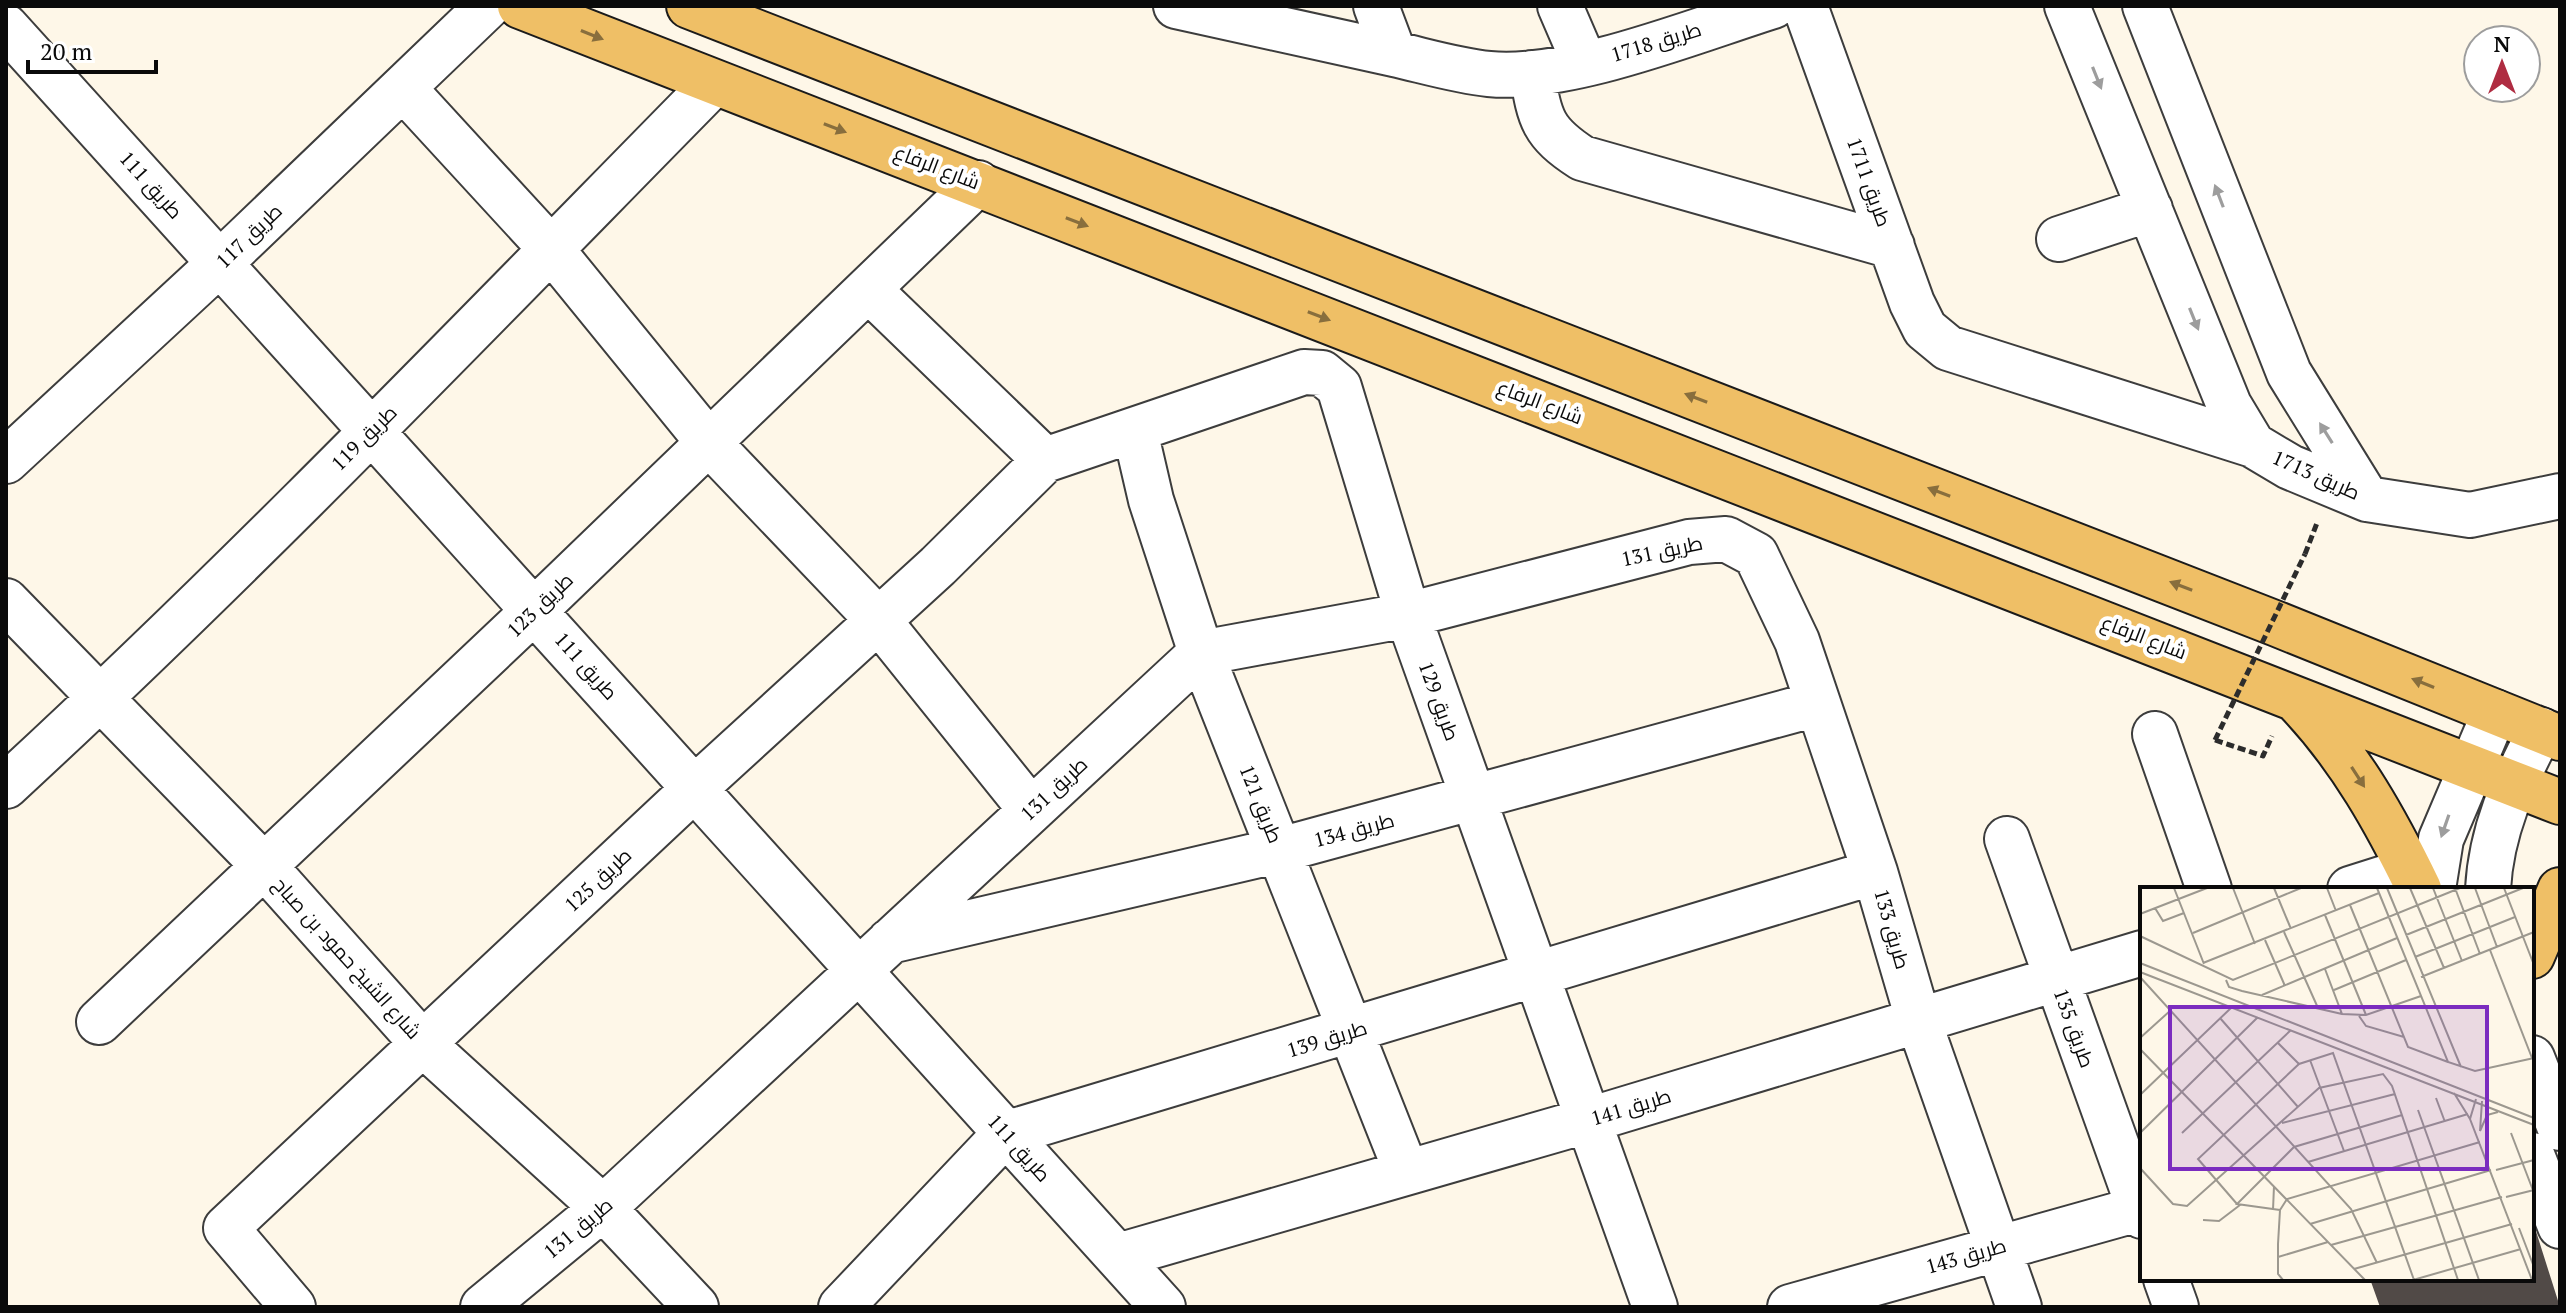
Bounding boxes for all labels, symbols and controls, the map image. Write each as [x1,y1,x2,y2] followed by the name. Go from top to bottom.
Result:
[1607,15,1704,68] street label: طريق 1718
[28,24,156,74] scale bar
[2462,24,2542,104] north arrow
[580,28,604,41] one-way arrow
[2494,29,2511,58] text: N
[40,35,92,67] text: 20 m
[2091,66,2104,90] one-way arrow
[823,122,847,135] one-way arrow
[1841,133,1898,230] street label: طريق 1711
[890,138,984,196] street label: شارع الرفاع
[114,145,189,224] street label: طريق 111
[2213,184,2226,208] one-way arrow
[210,197,288,274] street label: طريق 117
[1065,216,1089,229] one-way arrow
[2188,307,2201,331] one-way arrow
[1308,310,1332,323] one-way arrow
[1493,373,1587,431] street label: شارع الرفاع
[1684,391,1708,404] one-way arrow
[325,399,402,476] street label: طريق 119
[2319,422,2333,444] one-way arrow
[2268,443,2364,506] street label: طريق 1713
[1927,485,1951,498] one-way arrow
[1619,529,1705,572] street label: طريق 131
[501,566,579,643] street label: طريق 123
[2169,580,2193,593] one-way arrow
[2097,608,2191,666] street label: شارع الرفاع
[549,626,624,705] street label: طريق 111
[1413,657,1466,744] street label: طريق 129
[2411,676,2435,689] one-way arrow
[1014,751,1093,827] street label: طريق 131
[1233,760,1289,847] street label: طريق 121
[2350,767,2365,788] one-way arrow
[1311,806,1397,853] street label: طريق 134
[2439,815,2451,839] one-way arrow
[558,842,637,918] street label: طريق 125
[266,871,428,1045] street label: شارع الشيخ حمود بن صباح
[1868,885,1917,972] street label: طريق 133
[2140,887,2534,1281] inset map
[2048,984,2101,1071] street label: طريق 135
[1283,1014,1370,1063] street label: طريق 139
[1587,1082,1674,1131] street label: طريق 141
[982,1108,1057,1187] street label: طريق 111
[537,1191,618,1264] street label: طريق 131
[1922,1231,2009,1280] street label: طريق 143

